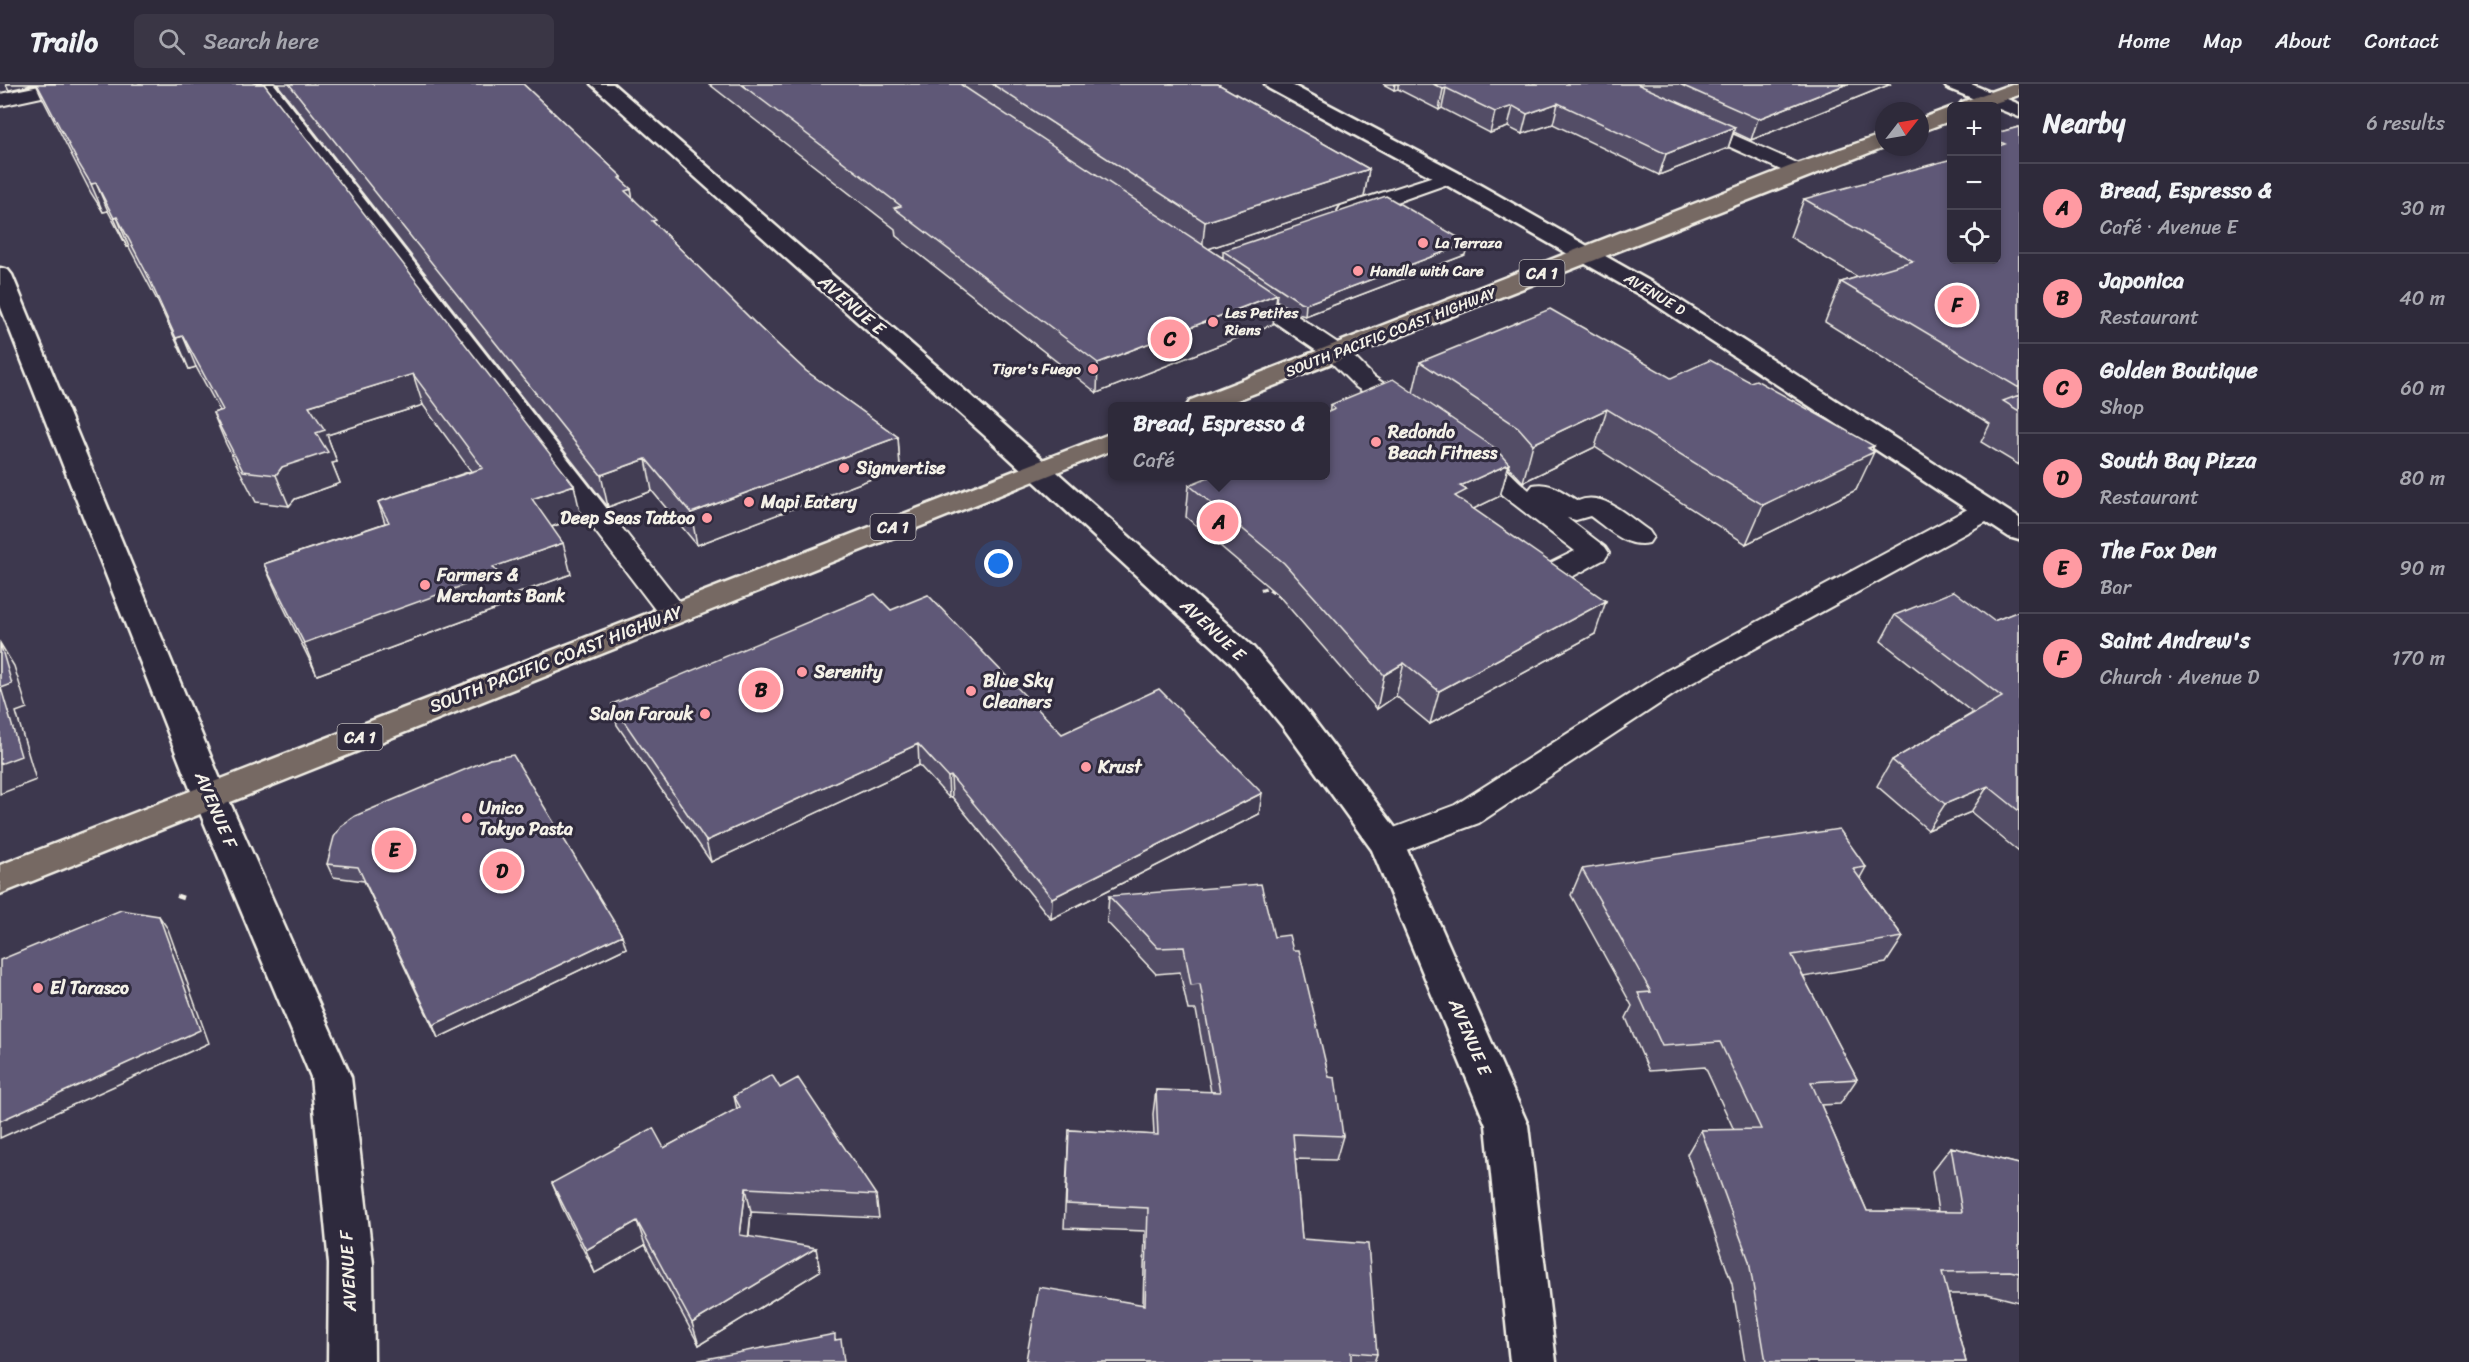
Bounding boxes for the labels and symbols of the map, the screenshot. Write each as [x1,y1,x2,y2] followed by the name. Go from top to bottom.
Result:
[1875,102,1929,156] north arrow
[1435,230,1503,256] place label: La Terraza
[1416,236,1430,250] marker: La Terraza
[1369,258,1484,284] place label: Handle with Care
[1520,260,1564,286] road number: CA 1
[1351,264,1365,278] marker: Handle with Care
[1618,265,1691,323] street label: AVENUE D
[810,266,894,344] street label: AVENUE E
[1282,279,1501,384] street label: SOUTH PACIFIC COAST HIGHWAY
[1938,282,1976,328] pin: F
[1224,300,1299,343] place label: Les Petites Riens
[1206,315,1220,329] marker: Les Petites Riens
[1150,316,1190,362] pin: C
[992,356,1081,382] place label: Tigre's Fuego
[1086,362,1100,376] marker: Tigre's Fuego
[1387,416,1498,469] place label: Redondo Beach Fitness
[1369,435,1383,449] marker: Redondo Beach Fitness
[855,452,946,484] place label: Signvertise
[837,461,851,475] marker: Signvertise
[760,486,857,518] place label: Mapi Eatery
[742,495,756,509] marker: Mapi Eatery
[1200,500,1238,544] pin: A
[560,502,696,534] place label: Deep Seas Tattoo
[700,511,714,525] marker: Deep Seas Tattoo
[870,514,916,540] road number: CA 1
[984,549,1013,578] your location
[436,559,565,612] place label: Farmers & Merchants Bank
[418,578,432,592] marker: Farmers & Merchants Bank
[1172,590,1254,670] street label: AVENUE E
[425,595,688,722] street label: SOUTH PACIFIC COAST HIGHWAY
[813,656,883,688] place label: Serenity
[795,665,809,679] marker: Serenity
[982,665,1054,718] place label: Blue Sky Cleaners
[742,668,780,712] pin: B
[964,684,978,698] marker: Blue Sky Cleaners
[588,698,693,730] place label: Salon Farouk
[698,707,712,721] marker: Salon Farouk
[338,724,382,750] road number: CA 1
[1097,751,1143,783] place label: Krust
[1079,760,1093,774] marker: Krust
[185,766,247,855] street label: AVENUE F
[479,792,573,845] place label: Unico Tokyo Pasta
[460,811,474,825] marker: Unico Tokyo Pasta
[374,828,414,873] pin: E
[482,848,522,894] pin: D
[50,972,129,1004] place label: El Tarasco
[31,981,45,995] marker: El Tarasco
[1439,992,1501,1082] street label: AVENUE E
[330,1229,366,1313] street label: AVENUE F

